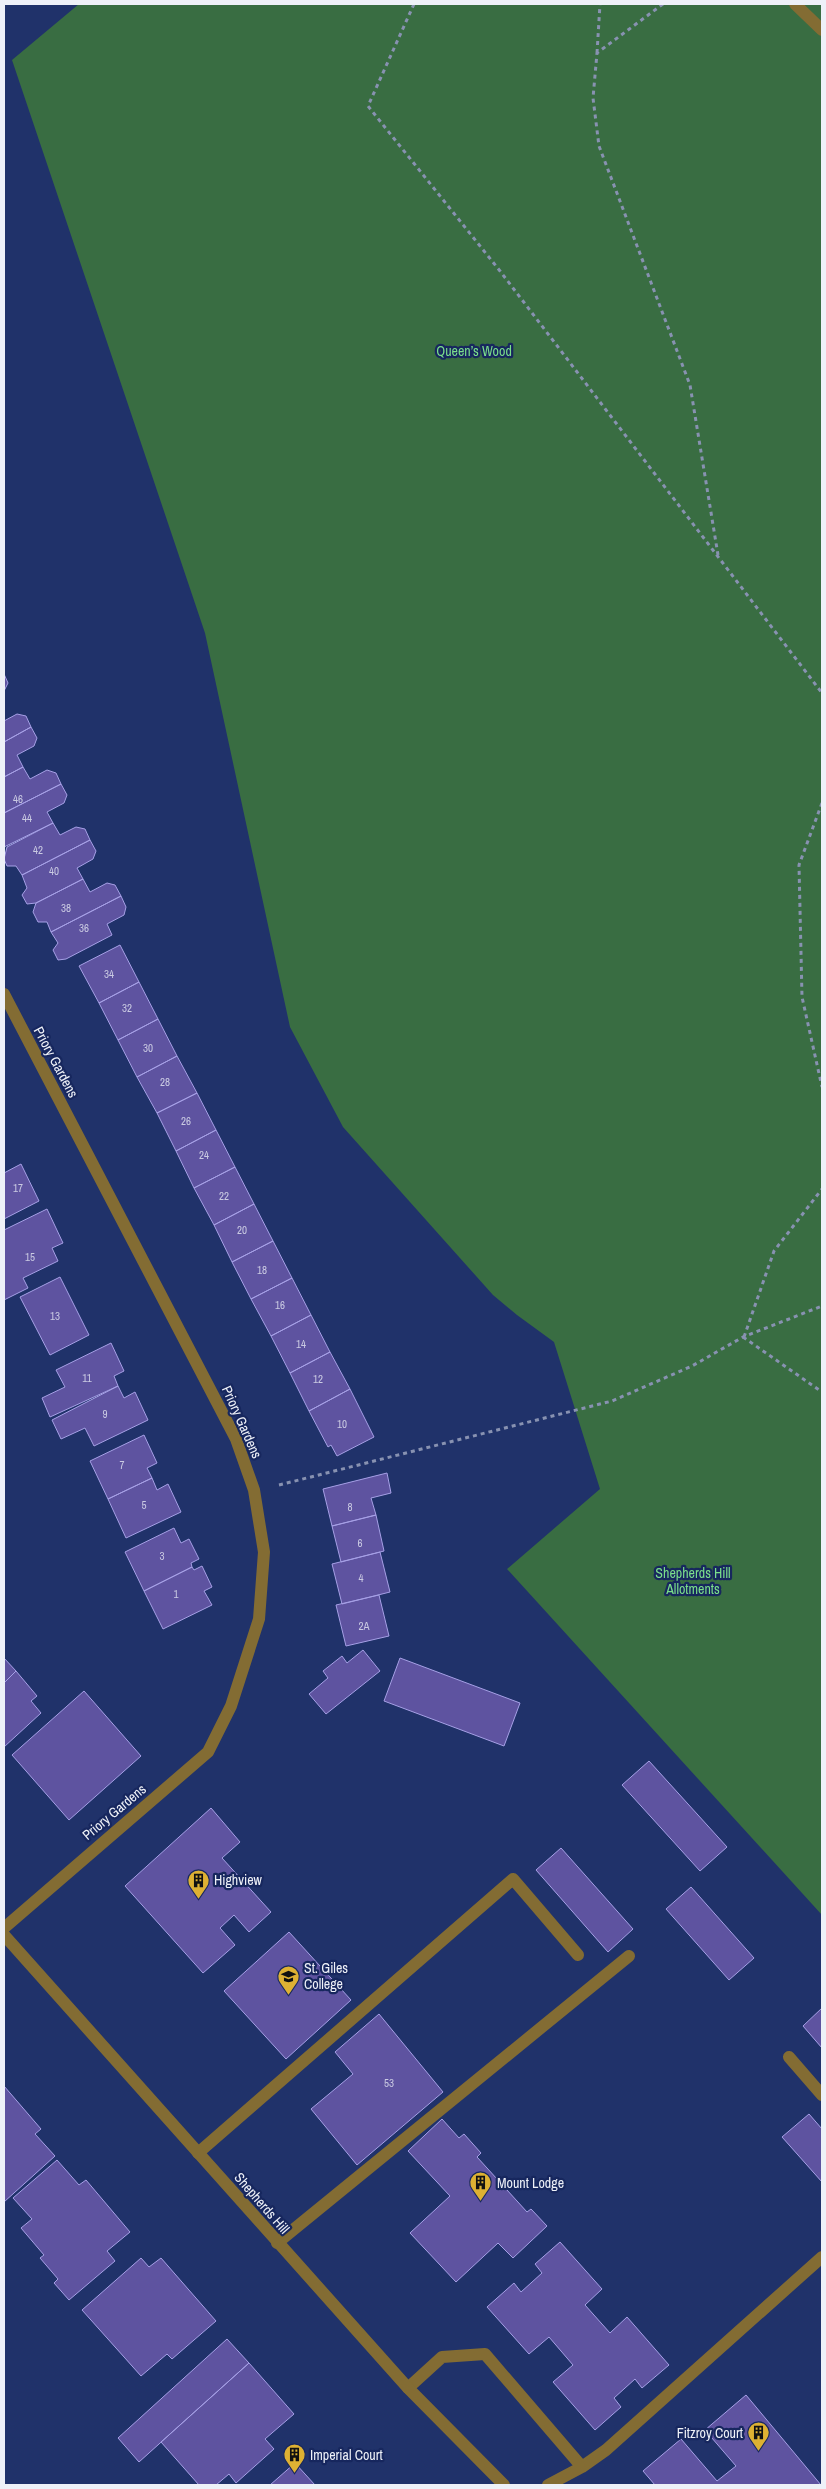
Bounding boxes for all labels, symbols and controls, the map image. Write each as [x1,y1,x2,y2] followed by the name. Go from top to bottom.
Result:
[436,342,512,360] park label: Queen’s Wood
[13,792,23,806] house number: 46
[22,811,32,825] house number: 44
[33,843,43,857] house number: 42
[49,864,59,878] house number: 40
[61,901,71,915] house number: 38
[79,921,89,935] house number: 36
[104,967,114,981] house number: 34
[122,1001,132,1015] house number: 32
[30,1023,82,1101] street label: Priory Gardens
[143,1041,153,1055] house number: 30
[160,1075,170,1089] house number: 28
[181,1114,191,1128] house number: 26
[199,1148,209,1162] house number: 24
[13,1181,23,1195] house number: 17
[219,1189,229,1203] house number: 22
[237,1223,247,1237] house number: 20
[25,1250,35,1264] house number: 15
[257,1263,267,1277] house number: 18
[275,1298,285,1312] house number: 16
[50,1309,60,1323] house number: 13
[296,1337,306,1351] house number: 14
[82,1371,92,1385] house number: 11
[313,1372,323,1386] house number: 12
[218,1383,266,1461] street label: Priory Gardens
[102,1407,108,1421] house number: 9
[337,1417,347,1431] house number: 10
[119,1458,125,1472] house number: 7
[141,1498,147,1512] house number: 5
[347,1500,353,1514] house number: 8
[357,1536,363,1550] house number: 6
[159,1549,165,1563] house number: 3
[655,1564,731,1598] park label: Shepherds Hill Allotments
[358,1571,364,1585] house number: 4
[173,1587,179,1601] house number: 1
[358,1619,370,1633] house number: 2A
[78,1780,150,1844] street label: Priory Gardens
[186,1868,210,1899] building icon: Highview
[214,1871,263,1889] place label: Highview
[304,1959,348,1993] place label: St. Giles College
[276,1964,300,1995] school or university icon: St. Giles College
[384,2076,394,2090] house number: 53
[231,2169,293,2237] street label: Shepherds Hill
[469,2171,493,2202] building icon: Mount Lodge
[497,2174,564,2192] place label: Mount Lodge
[747,2421,771,2452] building icon: Fitzroy Court
[677,2424,743,2442] place label: Fitzroy Court
[282,2443,306,2474] building icon: Imperial Court
[310,2446,383,2464] place label: Imperial Court

